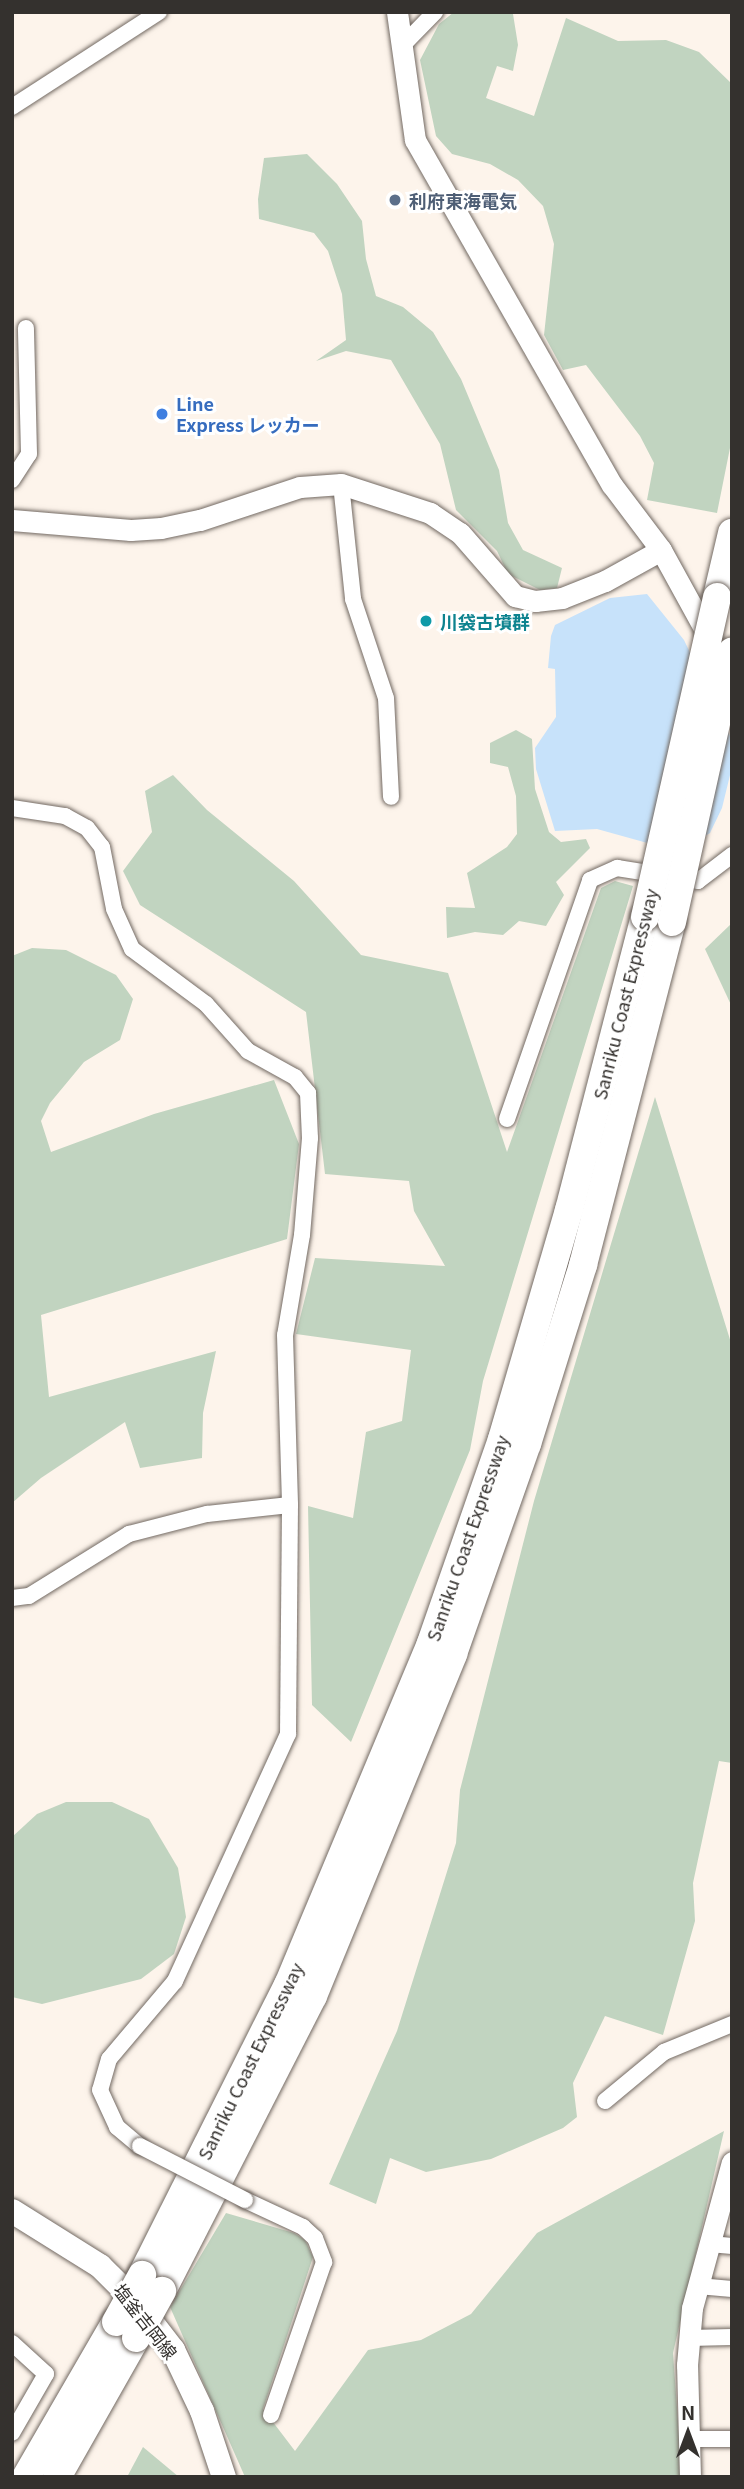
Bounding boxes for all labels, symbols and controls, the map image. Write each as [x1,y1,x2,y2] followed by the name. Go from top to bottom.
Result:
[409,189,517,211] place label: 利府東海電気
[387,192,403,208] marker: 利府東海電気
[176,393,320,436] place label: Line Express レッカー
[154,406,170,422] marker: Line Express レッカー
[440,610,530,632] place label: 川袋古墳群
[418,613,434,629] marker: 川袋古墳群
[588,886,662,1102] street label: Sanriku Coast Expressway
[422,1432,512,1644] street label: Sanriku Coast Expressway
[193,1959,307,2163] street label: Sanriku Coast Expressway
[110,2279,182,2363] street label: 塩釜吉岡線
[653,2398,723,2468] north arrow
[681,2398,695,2425] text: N

